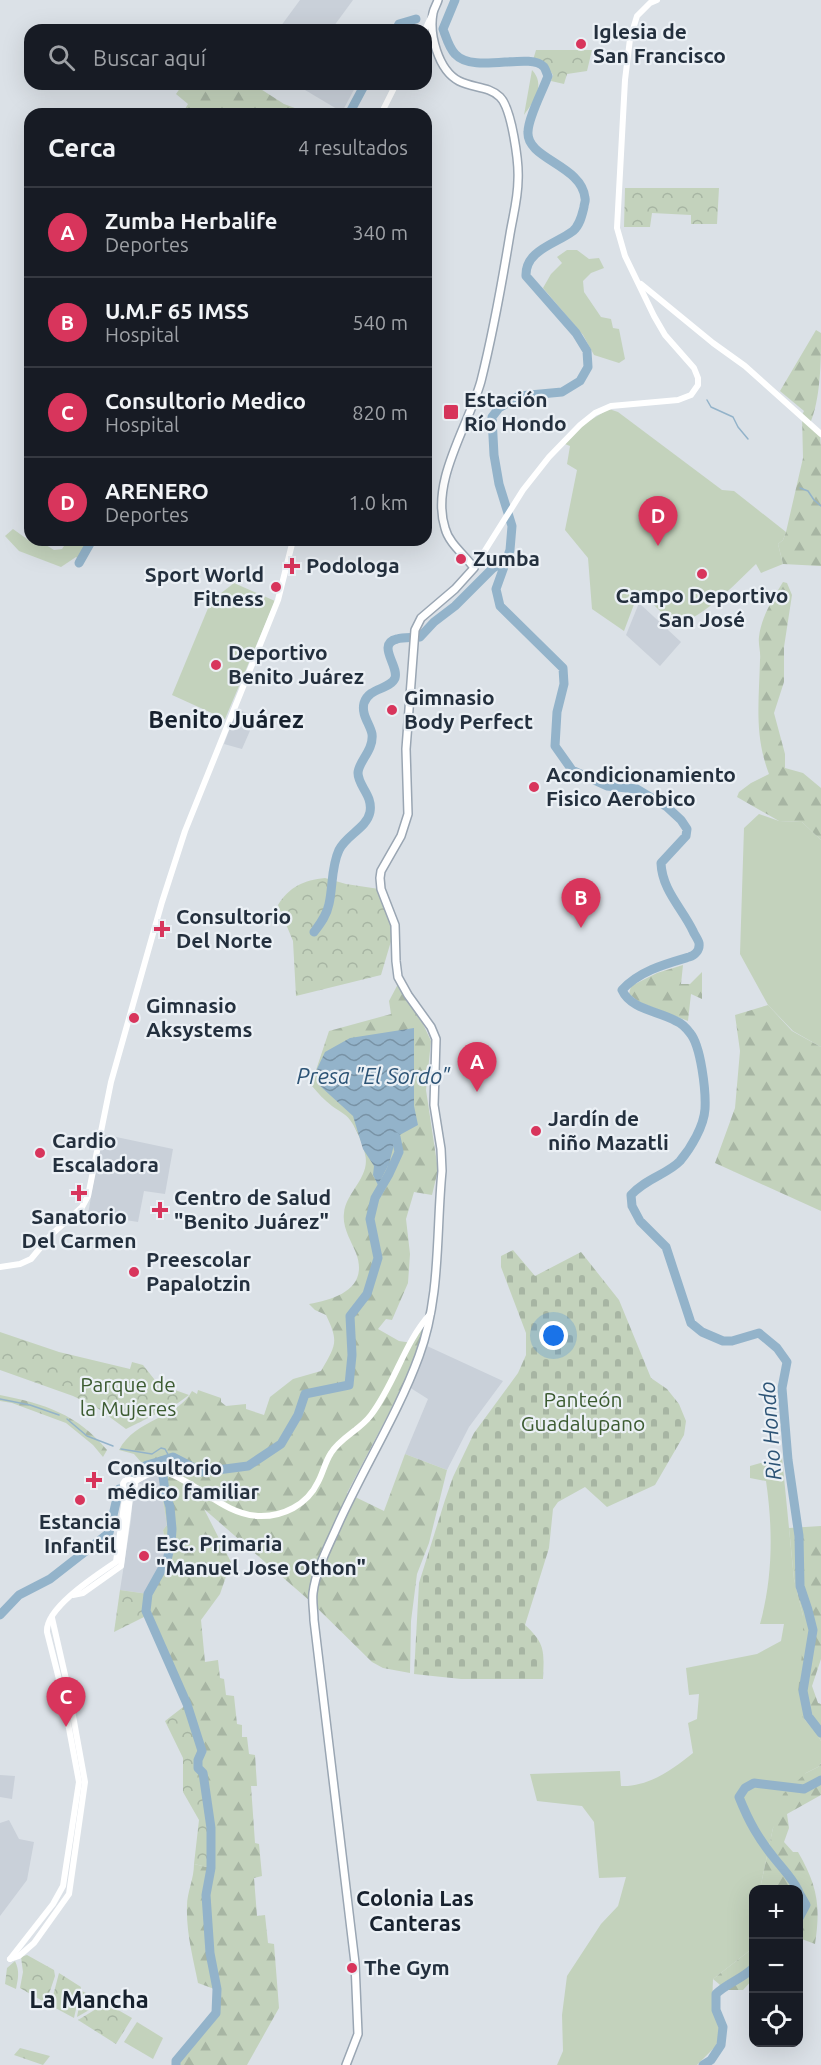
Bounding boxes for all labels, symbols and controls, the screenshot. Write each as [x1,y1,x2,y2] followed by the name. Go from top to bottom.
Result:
[593,19,726,67] place label: Iglesia de San Francisco
[24,24,432,90] search box
[574,37,588,51] marker: Iglesia de San Francisco
[45,41,78,74] icon: search
[93,45,206,70] text: Buscar aquí
[48,133,116,162] text: Cerca
[298,136,408,159] text: 4 resultados
[105,208,277,233] text: Zumba Herbalife
[60,221,75,244] text: A
[352,221,408,244] text: 340 m
[105,233,189,256] text: Deportes
[105,298,249,323] text: U.M.F 65 IMSS
[61,311,74,334] text: B
[352,311,408,334] text: 540 m
[105,323,179,346] text: Hospital
[464,387,567,435] place label: Estación Río Hondo
[105,388,306,413] text: Consultorio Medico
[61,401,74,424] text: C
[352,401,408,424] text: 820 m
[442,403,460,421] marker: Estación Río Hondo
[105,413,179,436] text: Hospital
[105,478,209,503] text: ARENERO
[60,491,75,514] text: D
[349,491,408,514] text: 1.0 km
[638,496,678,546] pin: D
[105,503,189,526] text: Deportes
[473,546,540,570] place label: Zumba
[454,552,468,566] marker: Zumba
[306,553,400,577] place label: Podologa
[283,557,301,575] marker: Podologa
[145,562,264,610] place label: Sport World Fitness
[695,567,709,581] marker: Campo Deportivo San José
[269,580,283,594] marker: Sport World Fitness
[616,583,788,631] place label: Campo Deportivo San José
[228,640,364,688] place label: Deportivo Benito Juárez
[209,658,223,672] marker: Deportivo Benito Juárez
[404,685,533,733] place label: Gimnasio Body Perfect
[385,703,399,717] marker: Gimnasio Body Perfect
[148,706,304,733] district label: Benito Juárez
[546,762,736,810] place label: Acondicionamiento Fisico Aerobico
[527,780,541,794] marker: Acondicionamiento Fisico Aerobico
[562,878,600,928] pin: B
[176,904,291,952] place label: Consultorio Del Norte
[153,920,171,938] marker: Consultorio Del Norte
[146,993,252,1041] place label: Gimnasio Aksystems
[127,1011,141,1025] marker: Gimnasio Aksystems
[458,1042,496,1092] pin: A
[296,1063,451,1088] water label: Presa "El Sordo"
[548,1106,669,1154] place label: Jardín de niño Mazatli
[529,1124,543,1138] marker: Jardín de niño Mazatli
[52,1128,159,1176] place label: Cardio Escaladora
[33,1146,47,1160] marker: Cardio Escaladora
[70,1184,88,1202] marker: Sanatorio Del Carmen
[174,1185,331,1233] place label: Centro de Salud "Benito Juárez"
[151,1201,169,1219] marker: Centro de Salud "Benito Juárez"
[22,1204,136,1252] place label: Sanatorio Del Carmen
[146,1247,251,1295] place label: Preescolar Papalotzin
[127,1265,141,1279] marker: Preescolar Papalotzin
[539,1321,568,1350] your location
[80,1372,176,1420] park label: Parque de la Mujeres
[754,1381,785,1481] water label: Rio Hondo
[521,1387,645,1435] park label: Panteón Guadalupano
[107,1455,260,1503] place label: Consultorio médico familiar
[85,1471,103,1489] marker: Consultorio médico familiar
[73,1493,87,1507] marker: Estancia Infantil
[39,1509,121,1557] place label: Estancia Infantil
[156,1531,366,1579] place label: Esc. Primaria "Manuel Jose Othon"
[137,1549,151,1563] marker: Esc. Primaria "Manuel Jose Othon"
[46,1678,86,1727] pin: C
[356,1885,474,1935] district label: Colonia Las Canteras
[749,1885,803,2047] map controls
[749,1885,803,1939] button: +
[749,1939,803,1993] button: −
[364,1955,450,1979] place label: The Gym
[345,1961,359,1975] marker: The Gym
[29,1986,149,2013] district label: La Mancha
[749,1993,803,2047] button: locate

